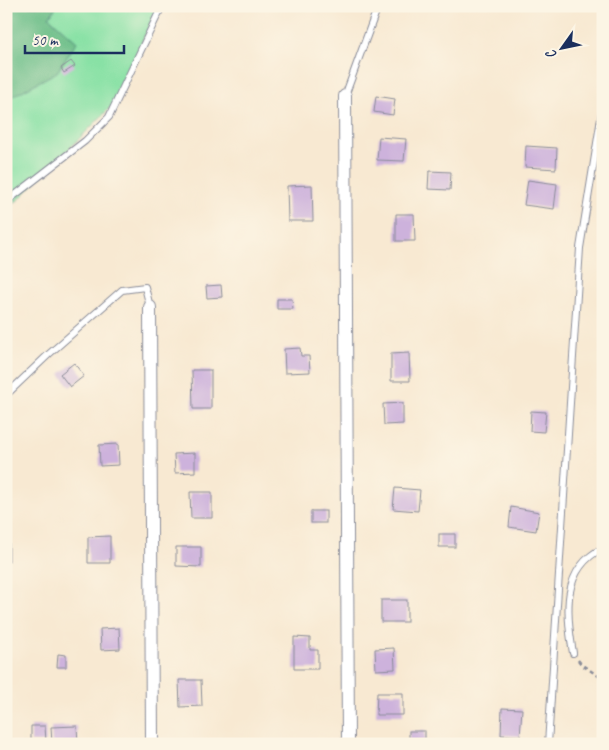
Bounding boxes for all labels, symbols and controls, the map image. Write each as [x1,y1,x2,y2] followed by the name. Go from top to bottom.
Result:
[25,22,124,54] scale bar
[536,22,586,72] north arrow
[32,31,59,50] text: 50 m
[541,46,561,62] text: С

